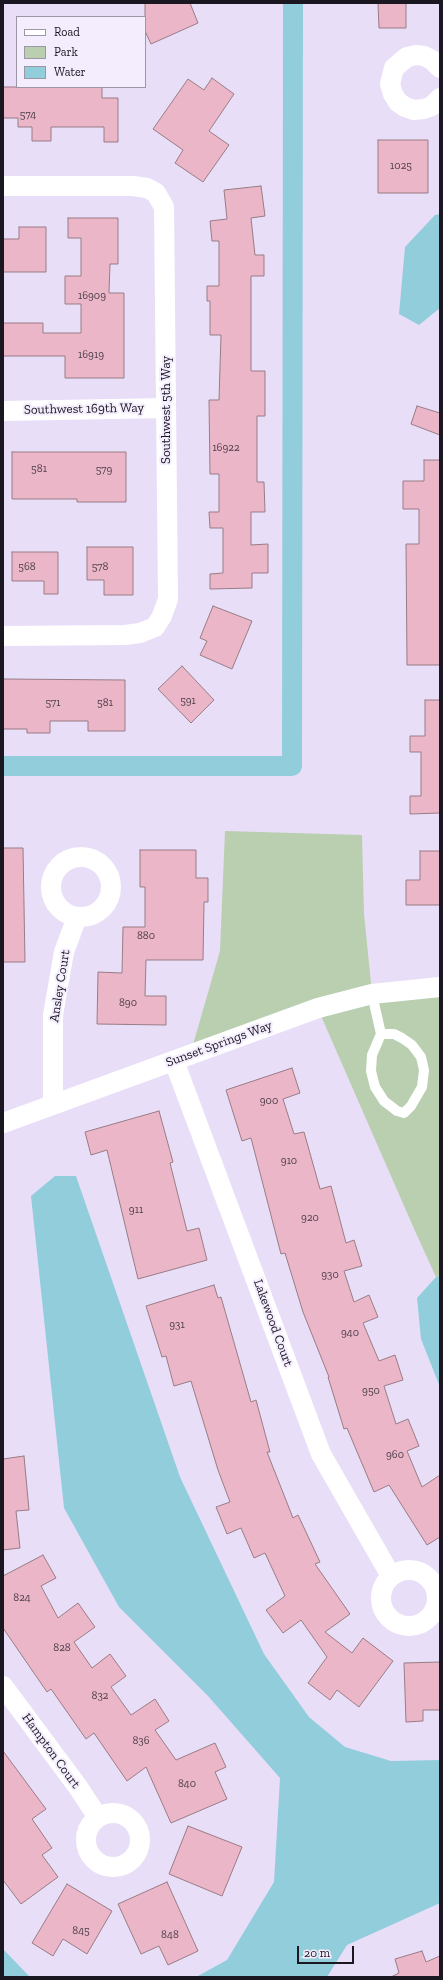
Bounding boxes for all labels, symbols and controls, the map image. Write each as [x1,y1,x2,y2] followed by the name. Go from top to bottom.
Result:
[16,16,146,88] legend
[54,25,80,39] text: Road
[54,45,78,59] text: Park
[54,65,86,79] text: Water
[20,108,36,122] house number: 574
[390,159,412,173] house number: 1025
[78,289,106,303] house number: 16909
[78,348,104,362] house number: 16919
[158,356,174,464] street label: Southwest 5th Way
[24,400,144,418] street label: Southwest 169th Way
[212,441,240,455] house number: 16922
[31,462,47,476] house number: 581
[96,463,112,477] house number: 579
[18,560,36,574] house number: 568
[92,560,108,574] house number: 578
[180,694,196,708] house number: 591
[45,696,61,710] house number: 571
[97,696,113,710] house number: 581
[137,929,155,943] house number: 880
[47,949,73,1023] street label: Ansley Court
[119,996,137,1010] house number: 890
[164,1018,274,1070] street label: Sunset Springs Way
[260,1094,278,1108] house number: 900
[281,1154,297,1168] house number: 910
[129,1203,143,1217] house number: 911
[301,1211,319,1225] house number: 920
[321,1268,339,1282] house number: 930
[250,1277,296,1369] street label: Lakewood Court
[169,1318,185,1332] house number: 931
[341,1326,359,1340] house number: 940
[362,1384,380,1398] house number: 950
[386,1448,404,1462] house number: 960
[13,1591,31,1605] house number: 824
[53,1641,71,1655] house number: 828
[92,1689,108,1703] house number: 832
[19,1710,83,1792] street label: Hampton Court
[132,1734,150,1748] house number: 836
[178,1777,196,1791] house number: 840
[72,1924,90,1938] house number: 845
[161,1928,179,1942] house number: 848
[299,1938,356,1964] scale bar
[304,1946,330,1960] text: 20 m

